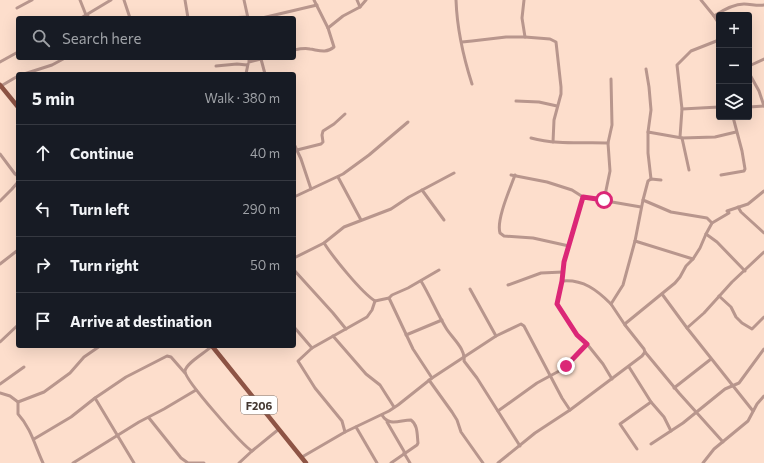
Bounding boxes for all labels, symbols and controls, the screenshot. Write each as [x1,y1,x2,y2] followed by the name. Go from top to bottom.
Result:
[716,12,752,120] map controls
[716,12,752,48] button: +
[16,16,296,60] search box
[30,27,52,49] icon: search
[62,29,141,47] text: Search here
[716,48,752,84] button: −
[716,84,752,120] button: layers
[32,88,75,109] text: 5 min
[205,90,280,106] text: Walk · 380 m
[32,142,54,164] icon: ahead
[70,144,134,162] text: Continue
[250,145,280,161] text: 40 m
[595,191,613,209] route start
[32,198,54,220] icon: left
[70,200,129,218] text: Turn left
[243,201,280,217] text: 290 m
[32,254,54,276] icon: right
[70,256,139,274] text: Turn right
[250,257,280,273] text: 50 m
[32,310,54,332] icon: arrive
[70,312,212,330] text: Arrive at destination
[557,357,575,375] route end
[241,396,277,414] road number: F206

